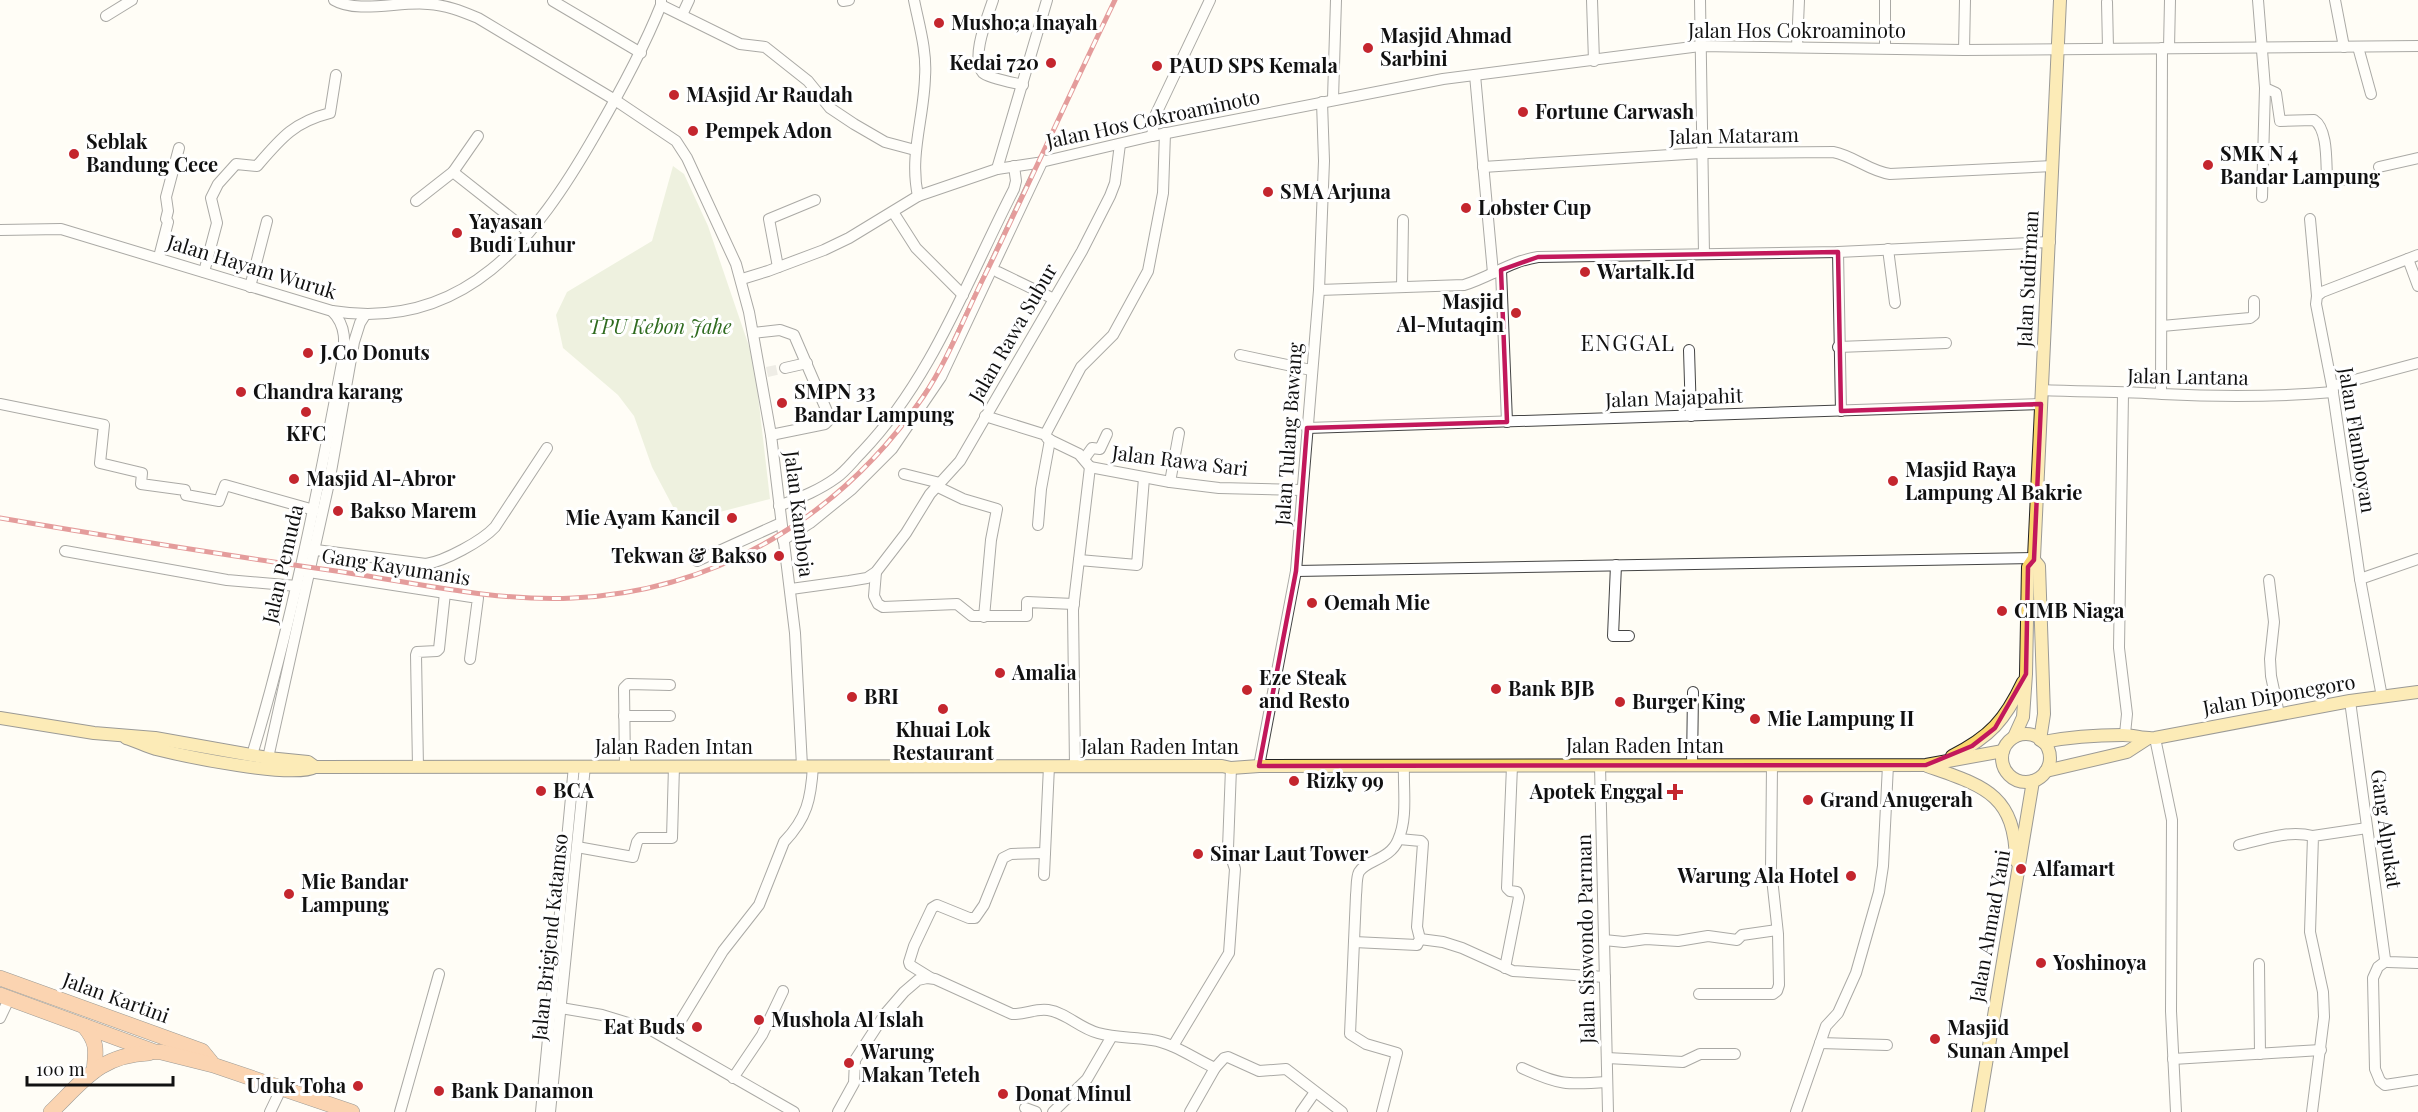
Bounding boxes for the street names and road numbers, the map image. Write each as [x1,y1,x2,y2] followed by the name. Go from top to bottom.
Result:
[1687,16,1906,43] street label: Jalan Hos Cokroaminoto
[1042,82,1262,154] street label: Jalan Hos Cokroaminoto
[1668,120,1799,149] street label: Jalan Mataram
[2009,210,2044,349] street label: Jalan Sudirman
[163,227,341,304] street label: Jalan Hayam Wuruk
[961,258,1062,407] street label: Jalan Rawa Subur
[1268,341,1307,527] street label: Jalan Tulang Bawang
[2126,361,2249,390] street label: Jalan Lantana
[2333,364,2383,515] street label: Jalan Flamboyan
[1604,381,1744,412] street label: Jalan Majapahit
[1110,438,1250,481] street label: Jalan Rawa Sari
[779,448,822,579] street label: Jalan Kamboja
[255,502,308,627] street label: Jalan Pemuda
[320,540,473,591] street label: Gang Kayumanis
[2199,667,2357,720] street label: Jalan Diponegoro
[1565,731,1724,758] street label: Jalan Raden Intan
[594,732,753,759] street label: Jalan Raden Intan
[1080,732,1239,759] street label: Jalan Raden Intan
[2366,768,2409,891] street label: Gang Alpukat
[524,832,573,1043] street label: Jalan Brigjend Katamso
[1569,834,1600,1045] street label: Jalan Siswondo Parman
[1962,847,2015,1005] street label: Jalan Ahmad Yani
[59,965,174,1028] street label: Jalan Kartini

